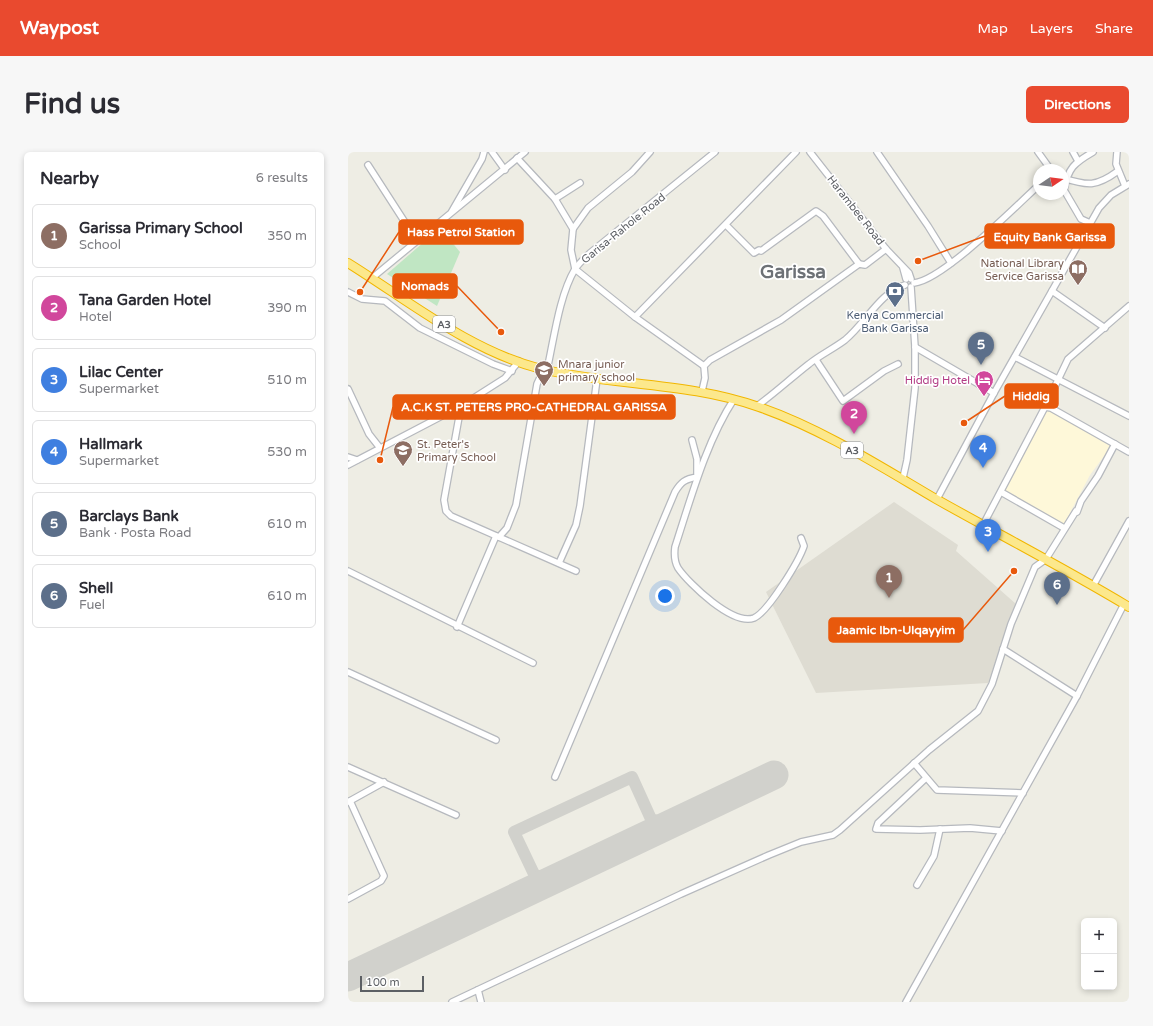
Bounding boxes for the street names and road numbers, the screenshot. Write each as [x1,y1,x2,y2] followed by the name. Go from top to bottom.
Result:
[824,173,887,248] street label: Harambee Road
[579,190,668,266] street label: Garisa-Rahole Road
[433,316,455,332] road number: A3
[841,442,863,458] road number: A3

